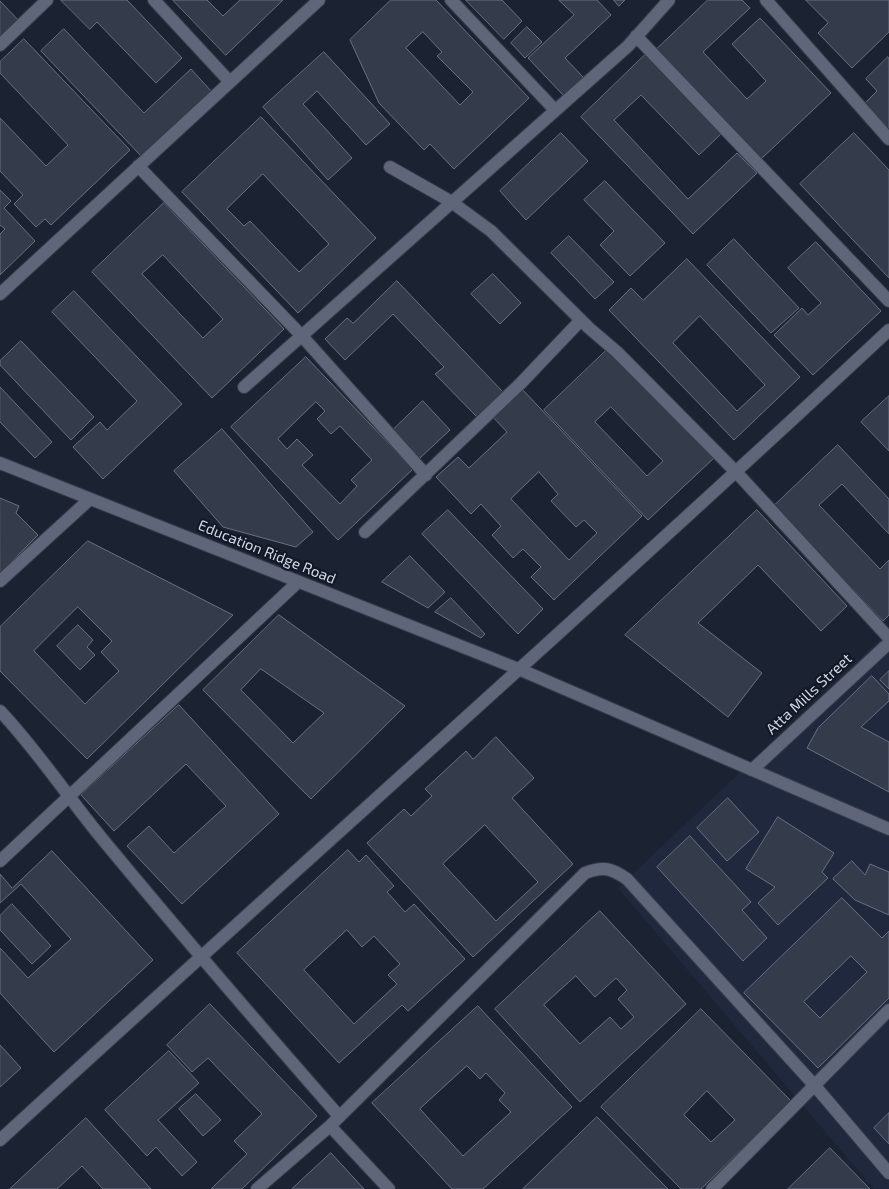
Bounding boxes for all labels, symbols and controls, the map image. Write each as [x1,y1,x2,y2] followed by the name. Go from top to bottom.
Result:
[195,516,339,588] street label: Education Ridge Road
[762,650,856,738] street label: Atta Mills Street

